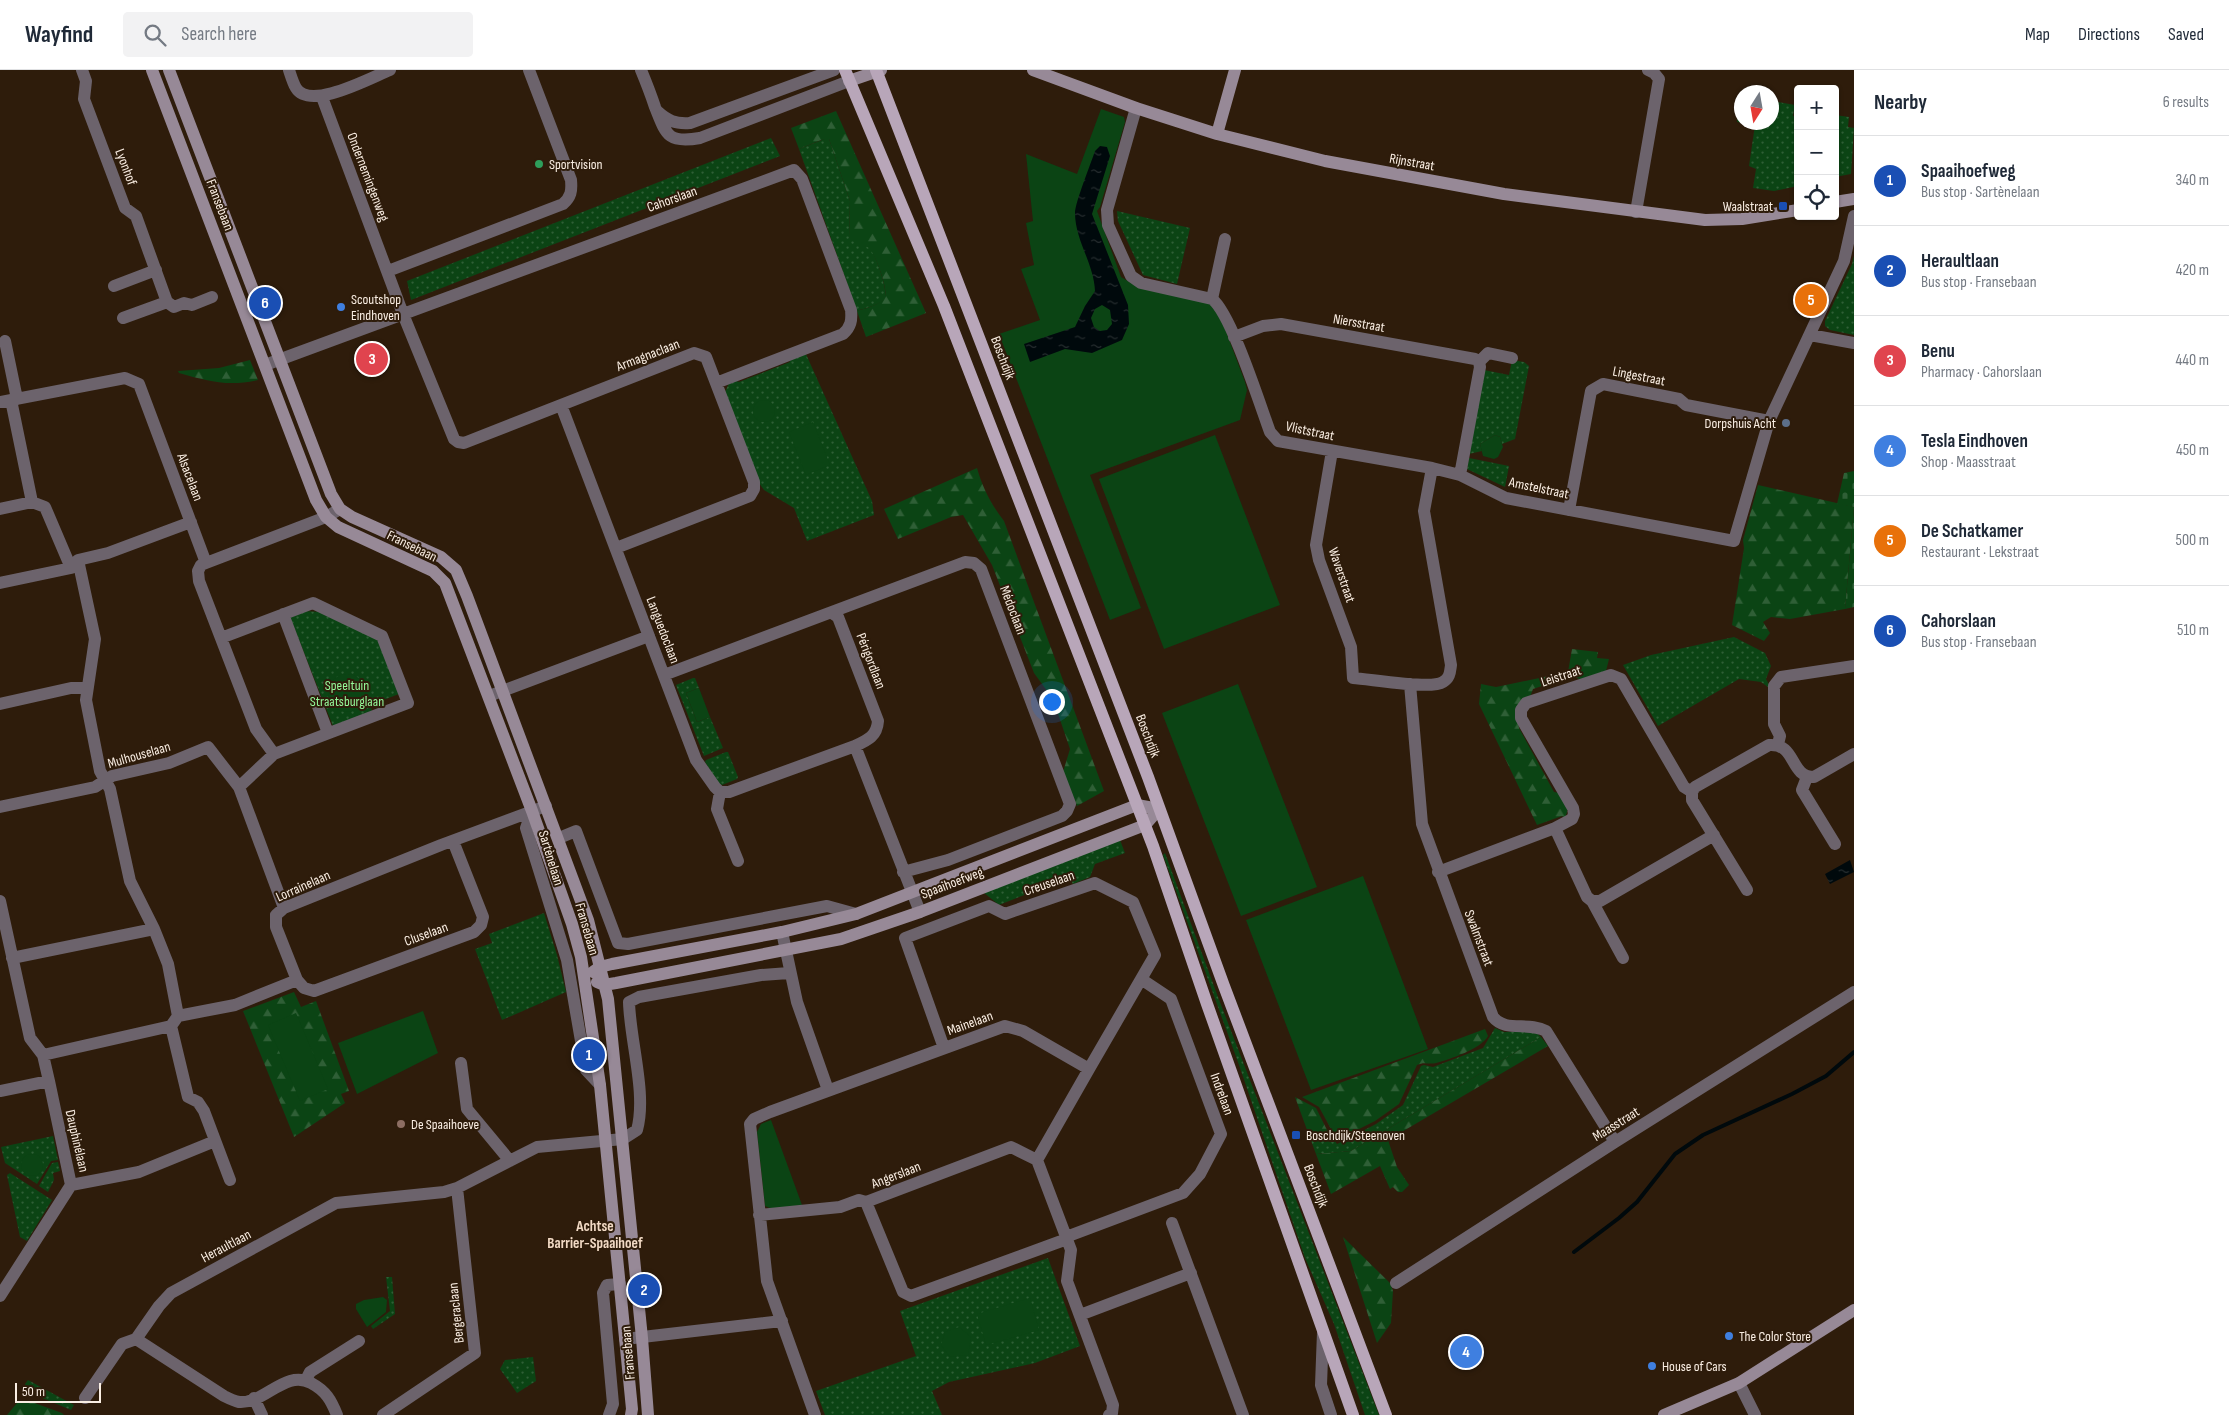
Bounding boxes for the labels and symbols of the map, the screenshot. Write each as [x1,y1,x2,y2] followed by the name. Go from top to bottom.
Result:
[1734,85,1779,130] north arrow
[343,130,393,224] street label: Ondernemingenweg
[111,146,141,189] street label: Lyonhof
[1388,150,1436,174] street label: Rijnstraat
[549,156,603,173] place label: Sportvision
[533,158,545,170] marker: Sportvision
[202,177,238,233] street label: Fransebaan
[645,182,699,216] street label: Cahorslaan
[1723,198,1773,215] place label: Waalstraat
[1777,200,1789,212] marker: Waalstraat
[1795,281,1827,319] pin: 5
[249,284,281,322] pin: 6
[351,291,401,324] place label: Scoutshop Eindhoven
[335,301,347,313] marker: Scoutshop Eindhoven
[1332,310,1386,336] street label: Niersstraat
[987,334,1019,383] street label: Boschdijk
[613,335,682,375] street label: Armagnaclaan
[356,340,388,378] pin: 3
[1611,363,1667,389] street label: Lingestraat
[1705,415,1776,432] place label: Dorpshuis Acht
[1780,417,1792,429] marker: Dorpshuis Acht
[1284,418,1336,444] street label: Vliststraat
[173,450,207,503] street label: Alsacelaan
[1507,473,1571,503] street label: Amstelstraat
[384,527,440,565] street label: Fransebaan
[1325,545,1359,605] street label: Waverstraat
[996,583,1030,637] street label: Médoclaan
[642,594,684,666] street label: Languedoclaan
[853,631,889,691] street label: Périgordlaan
[1539,662,1583,690] street label: Leistraat
[310,677,384,710] park label: Speeltuin Straatsburglaan
[1039,689,1065,715] your location
[1132,712,1164,761] street label: Boschdijk
[106,738,172,772] street label: Mulhouselaan
[535,829,567,887] street label: Sartènelaan
[918,863,986,903] street label: Spaaihoefweg
[1022,866,1076,900] street label: Creuselaan
[273,867,333,905] street label: Lorrainelaan
[571,901,603,957] street label: Fransebaan
[1461,908,1497,968] street label: Swalmstraat
[402,918,450,950] street label: Cluselaan
[945,1007,995,1039] street label: Mainelaan
[573,1036,605,1074] pin: 1
[1207,1071,1237,1117] street label: Indrelaan
[1589,1103,1643,1145] street label: Maasstraat
[62,1108,92,1174] street label: Dauphinélaan
[411,1116,479,1133] place label: De Spaaihoeve
[395,1118,407,1130] marker: De Spaaihoeve
[1306,1127,1405,1144] place label: Boschdijk/Steenoven
[1290,1129,1302,1141] marker: Boschdijk/Steenoven
[868,1158,923,1193] street label: Angerslaan
[1300,1162,1332,1211] street label: Boschdijk
[547,1217,643,1253] district label: Achtse Barrier-Spaaihoef
[198,1226,254,1266] street label: Heraultlaan
[628,1271,660,1309] pin: 2
[444,1282,468,1344] street label: Bergeraclaan
[617,1326,639,1380] street label: Fransebaan
[1739,1328,1811,1345] place label: The Color Store
[1723,1330,1735,1342] marker: The Color Store
[1450,1333,1482,1371] pin: 4
[1662,1358,1726,1375] place label: House of Cars
[1646,1360,1658,1372] marker: House of Cars
[15,1380,101,1403] scale bar

